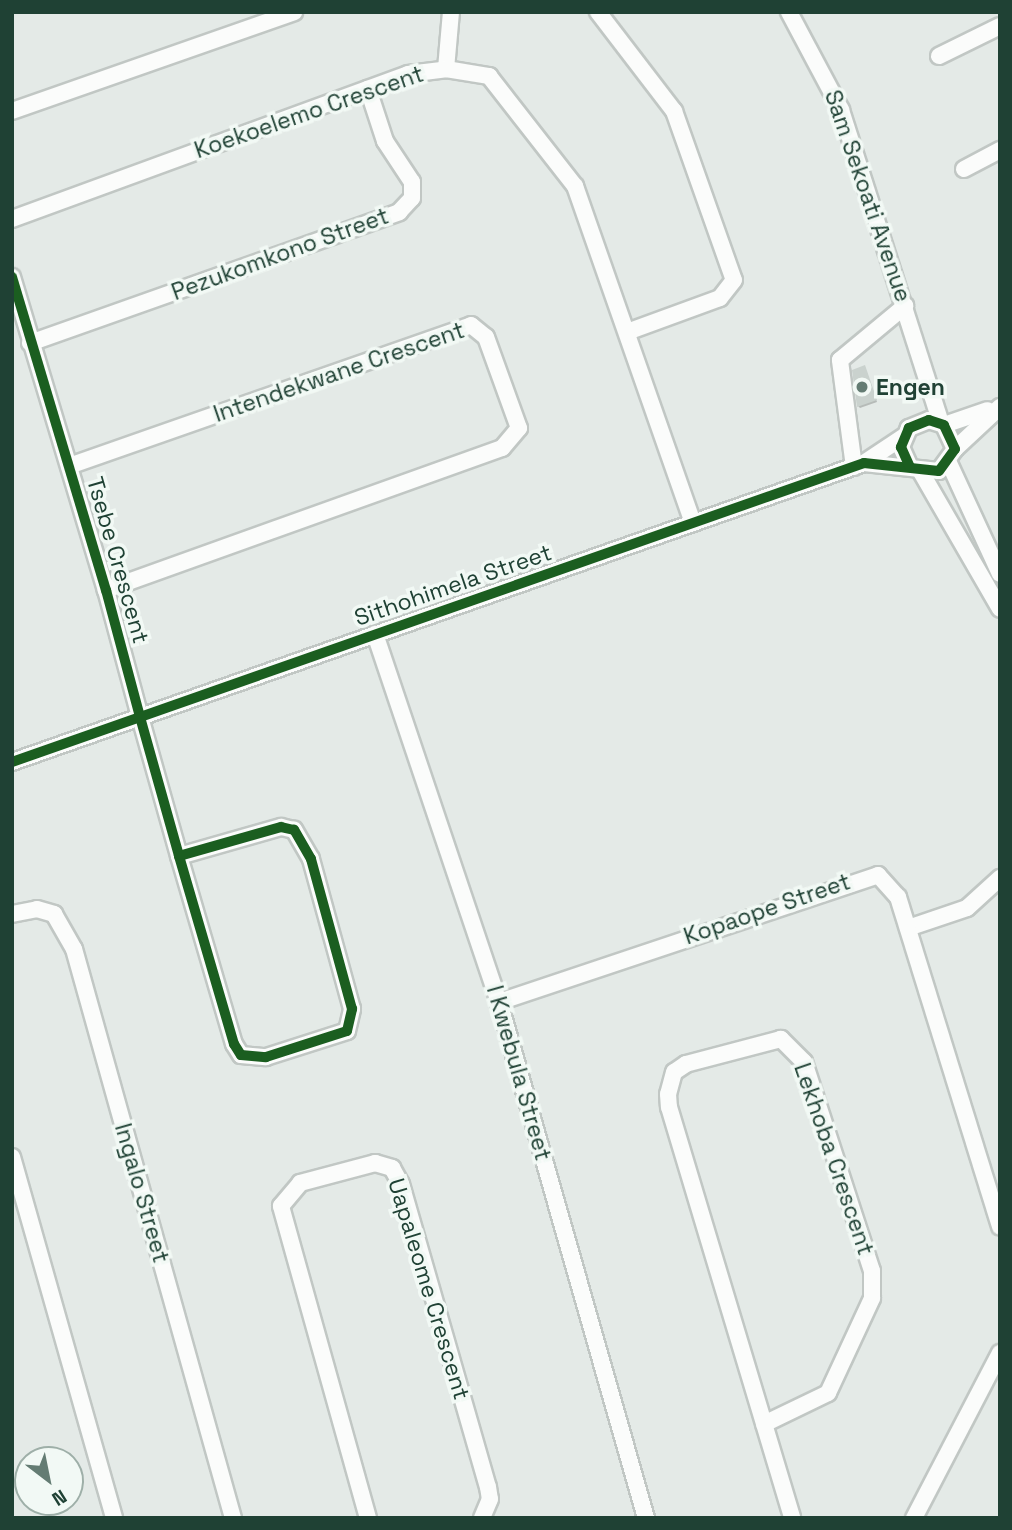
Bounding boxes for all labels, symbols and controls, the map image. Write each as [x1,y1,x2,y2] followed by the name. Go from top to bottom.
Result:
[191,60,427,164] street label: Koekoelemo Crescent
[819,86,917,306] street label: Sam Sekoati Avenue
[168,202,392,306] street label: Pezukomkono Street
[210,316,468,428] street label: Intendekwane Crescent
[876,373,945,401] place label: Engen
[854,379,870,395] marker: Engen
[81,473,155,647] street label: Tsebe Crescent
[351,538,555,632] street label: Sithohimela Street
[680,868,854,950] street label: Kopaope Street
[481,982,557,1164] street label: I Kwebula Street
[788,1059,880,1259] street label: Lekhoba Crescent
[109,1120,175,1266] street label: Ingalo Street
[382,1175,476,1403] street label: Uapaleome Crescent
[14,1446,84,1516] north arrow
[47,1484,71,1512] text: N

